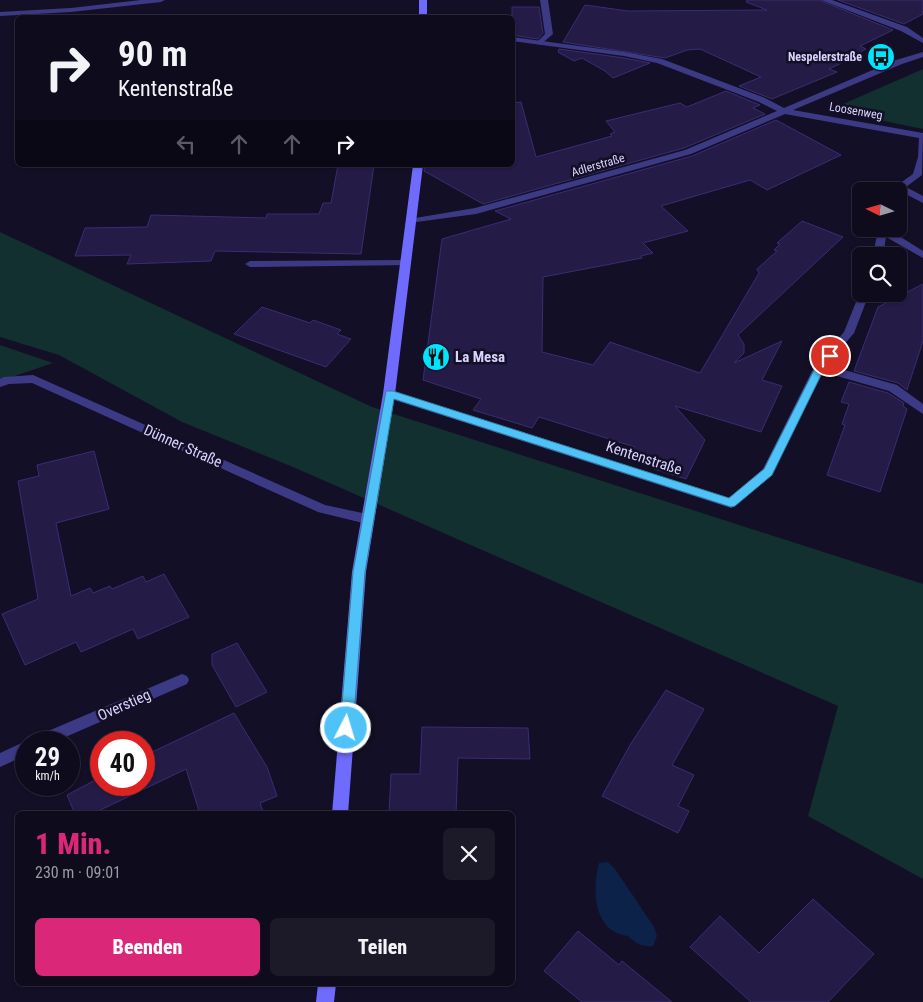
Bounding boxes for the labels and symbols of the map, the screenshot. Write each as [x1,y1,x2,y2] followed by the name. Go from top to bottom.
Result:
[866,42,896,72] bus stop icon: Nespelerstraße
[788,50,862,64] place label: Nespelerstraße
[828,99,884,123] street label: Loosenweg
[570,151,627,179] street label: Adlerstraße
[852,182,908,238] north arrow
[809,335,851,377] pin
[421,342,451,372] restaurant icon: La Mesa
[455,348,505,366] place label: La Mesa
[141,421,225,471] street label: Dünner Straße
[604,437,684,479] street label: Kentenstraße
[95,685,153,725] street label: Overstieg
[319,701,371,753] position arrow
[90,731,155,796] speed limit sign: 40

